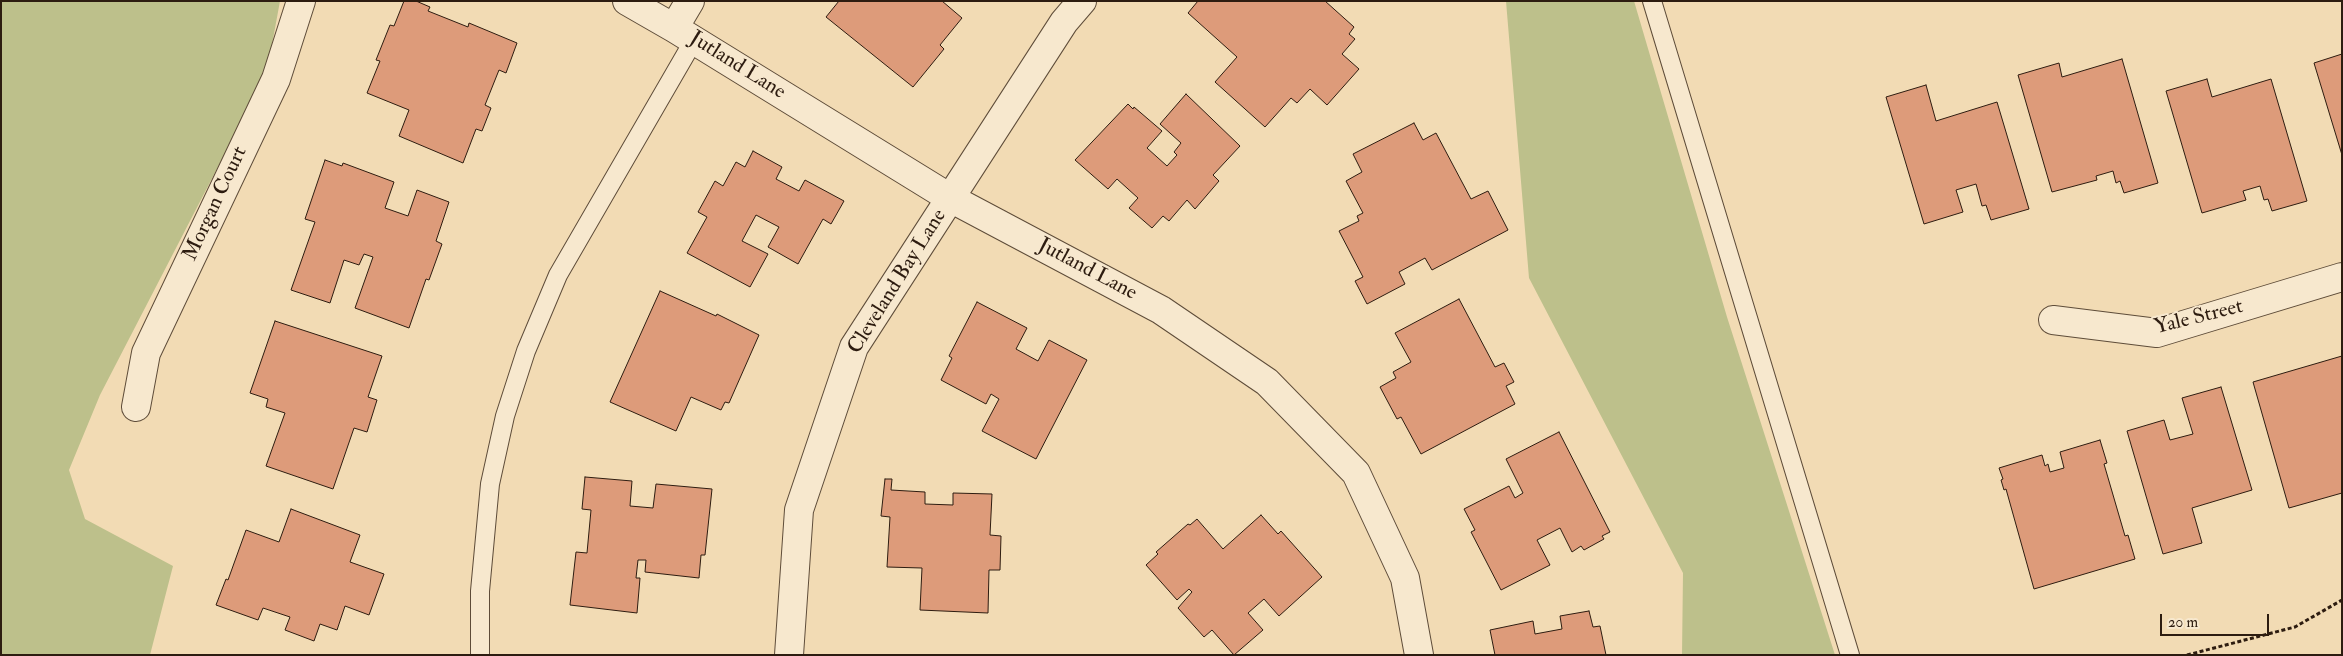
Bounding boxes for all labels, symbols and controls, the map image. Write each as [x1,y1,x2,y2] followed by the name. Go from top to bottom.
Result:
[684,27,790,105] street label: Jutland Lane
[179,143,253,265] street label: Morgan Court
[843,205,953,359] street label: Cleveland Bay Lane
[1033,233,1141,307] street label: Jutland Lane
[2152,295,2246,341] street label: Yale Street
[2163,604,2272,636] scale bar
[2168,613,2198,632] text: 20 m

